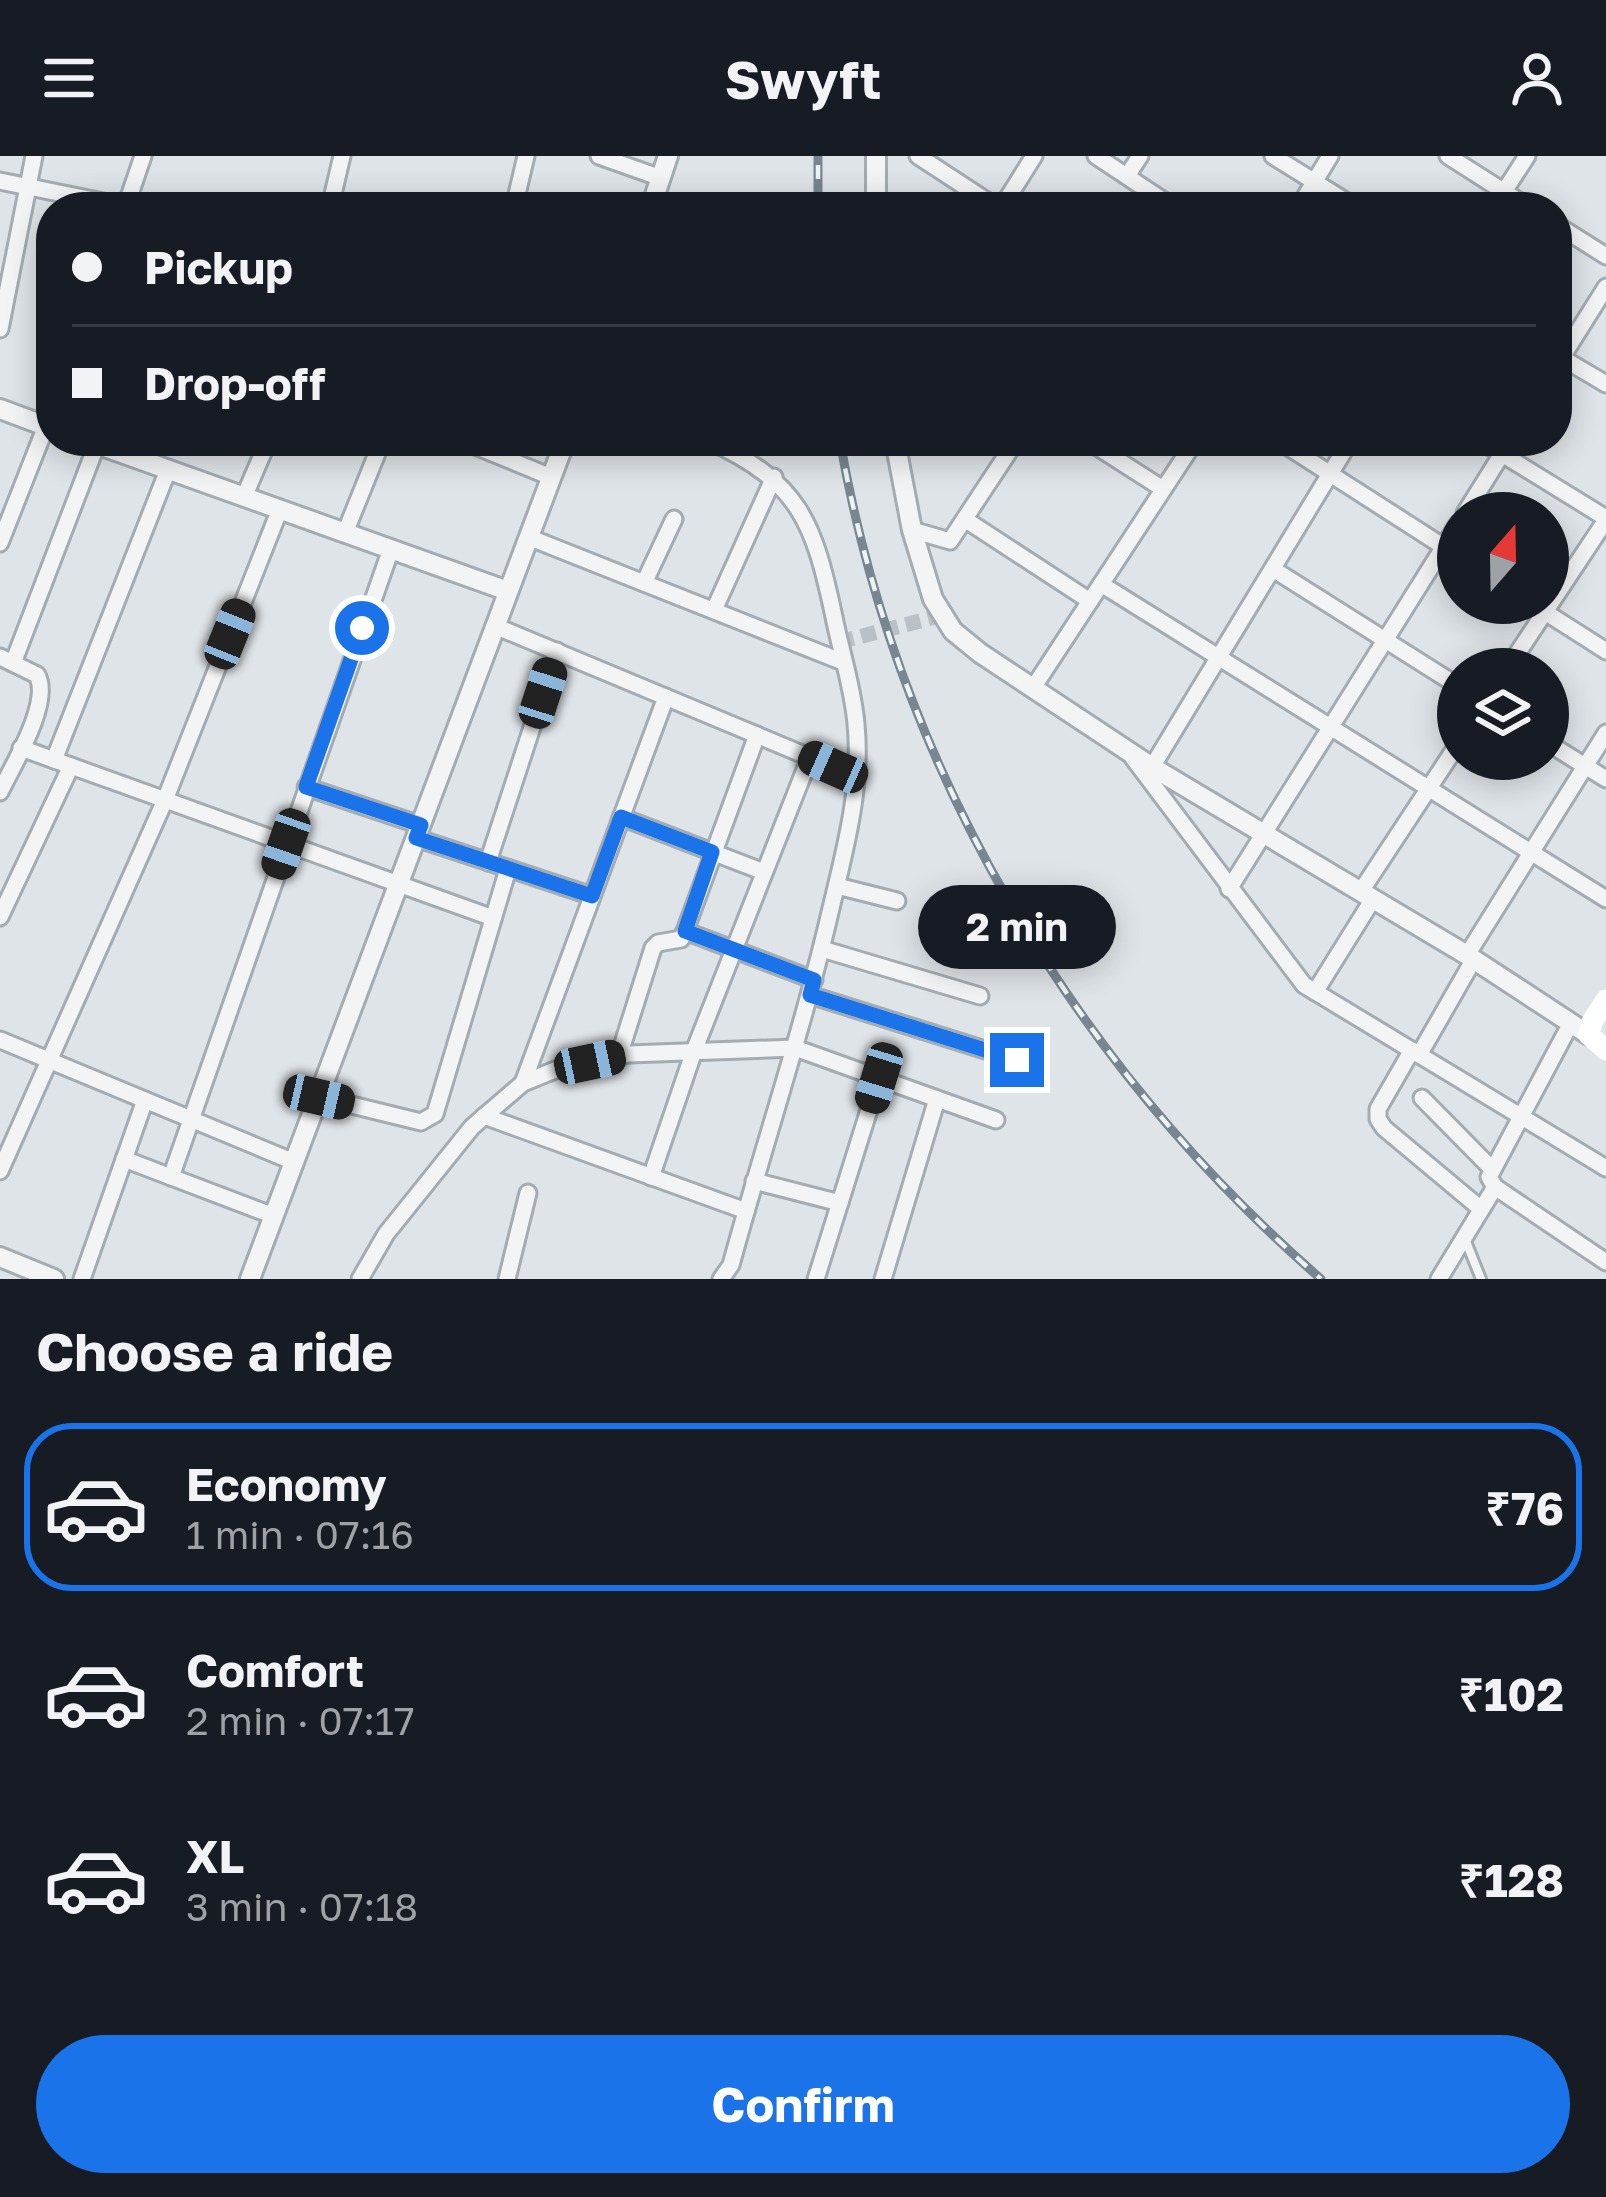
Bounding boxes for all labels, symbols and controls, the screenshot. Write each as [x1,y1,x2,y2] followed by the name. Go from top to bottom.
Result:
[36,45,102,111] icon: menu
[1504,45,1570,111] icon: person
[725,46,881,111] text: Swyft
[144,240,293,294] text: Pickup
[144,356,325,410] text: Drop-off
[1437,492,1569,624] north arrow
[1437,492,1569,780] map controls
[200,594,260,674] car
[335,601,389,655] route start
[1437,648,1569,780] button: layers
[515,653,571,733] car
[793,736,873,798] car
[257,804,315,884] car
[918,886,1116,970] callout: 2 min
[966,903,1068,950] text: 2 min
[990,1033,1044,1087] route end
[551,1037,629,1087] car
[851,1038,907,1118] car
[280,1071,358,1123] car
[36,1318,393,1383] text: Choose a ride
[42,1453,150,1561] icon: car
[186,1457,387,1511] text: Economy
[1485,1481,1564,1535] text: ₹76
[186,1511,414,1558] text: 1 min · 07:16
[42,1639,150,1747] icon: car
[186,1643,364,1697] text: Comfort
[1458,1667,1564,1721] text: ₹102
[186,1697,415,1744] text: 2 min · 07:17
[42,1825,150,1933] icon: car
[186,1829,244,1883] text: XL
[1459,1853,1564,1907] text: ₹128
[186,1883,418,1930] text: 3 min · 07:18
[36,2035,1570,2173] button: Confirm

